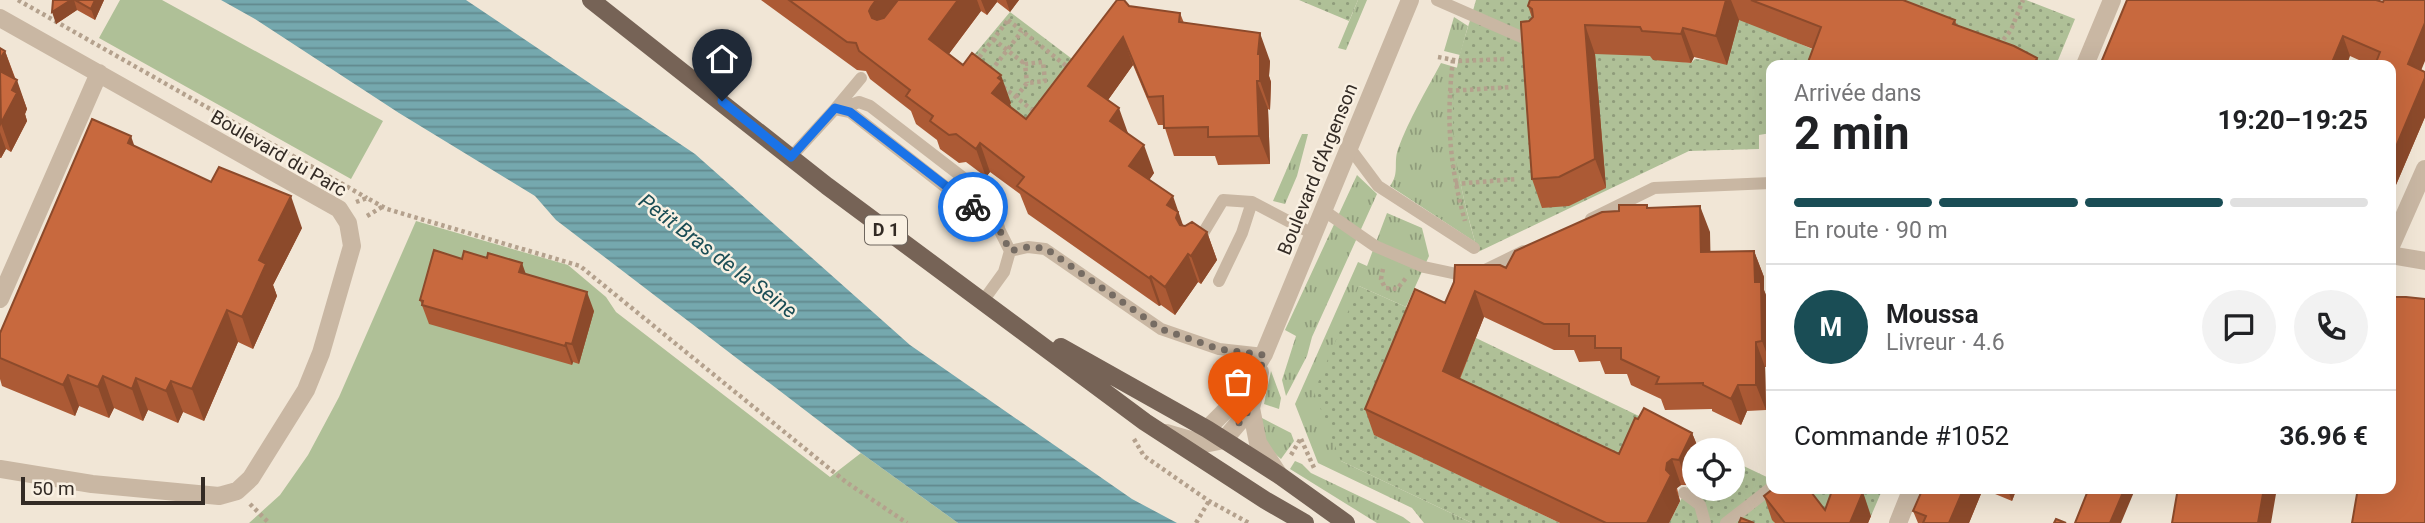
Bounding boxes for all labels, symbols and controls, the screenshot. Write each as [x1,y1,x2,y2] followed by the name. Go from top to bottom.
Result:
[692,29,752,101] pin
[703,40,741,78] icon: home
[1273,80,1362,258] street label: Boulevard d'Argenson
[1794,80,1921,107] text: Arrivée dans
[207,105,351,202] street label: Boulevard du Parc
[2218,105,2368,135] text: 19:20–19:25
[1794,106,1910,160] text: 2 min
[938,172,1008,242] courier
[954,188,992,226] icon: bike
[634,189,802,323] water label: Petit Bras de la Seine
[865,215,907,244] road number: D 1
[1794,217,1948,244] text: En route · 90 m
[2202,290,2276,364] button: chat
[2294,290,2368,364] button: phone
[1886,299,1979,329] text: Moussa
[1820,312,1842,342] text: M
[1886,329,2005,356] text: Livreur · 4.6
[1208,352,1268,424] pin
[1219,363,1257,401] icon: bag
[1794,421,2009,451] text: Commande #1052
[2279,421,2368,451] text: 36.96 €
[1682,438,1745,501] map controls
[1682,438,1745,501] button: locate
[21,474,205,506] scale bar
[32,477,75,500] text: 50 m

